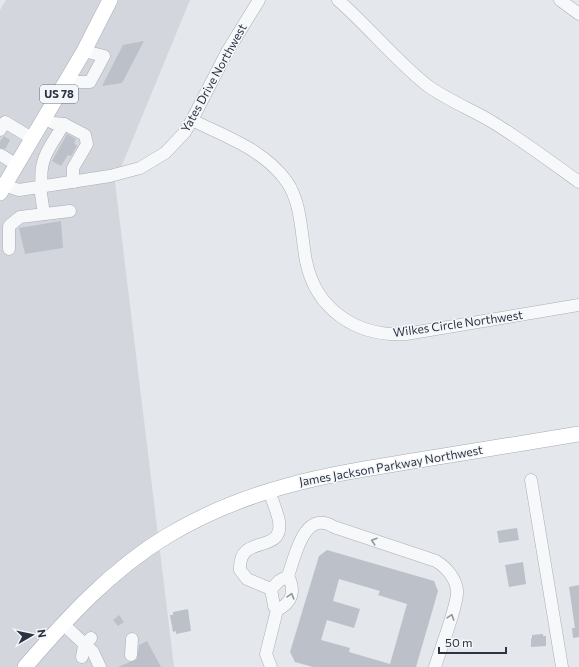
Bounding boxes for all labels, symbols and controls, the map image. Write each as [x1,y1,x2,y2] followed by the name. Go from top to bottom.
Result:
[177,21,249,134] street label: Yates Drive Northwest
[40,85,78,103] road number: US 78
[392,307,524,339] street label: Wilkes Circle Northwest
[298,442,484,489] street label: James Jackson Parkway Northwest
[371,537,378,545] one-way arrow
[286,593,295,600] one-way arrow
[446,613,455,620] one-way arrow
[12,615,52,655] north arrow
[35,628,49,638] text: N
[439,629,506,655] scale bar
[445,635,473,649] text: 50 m

